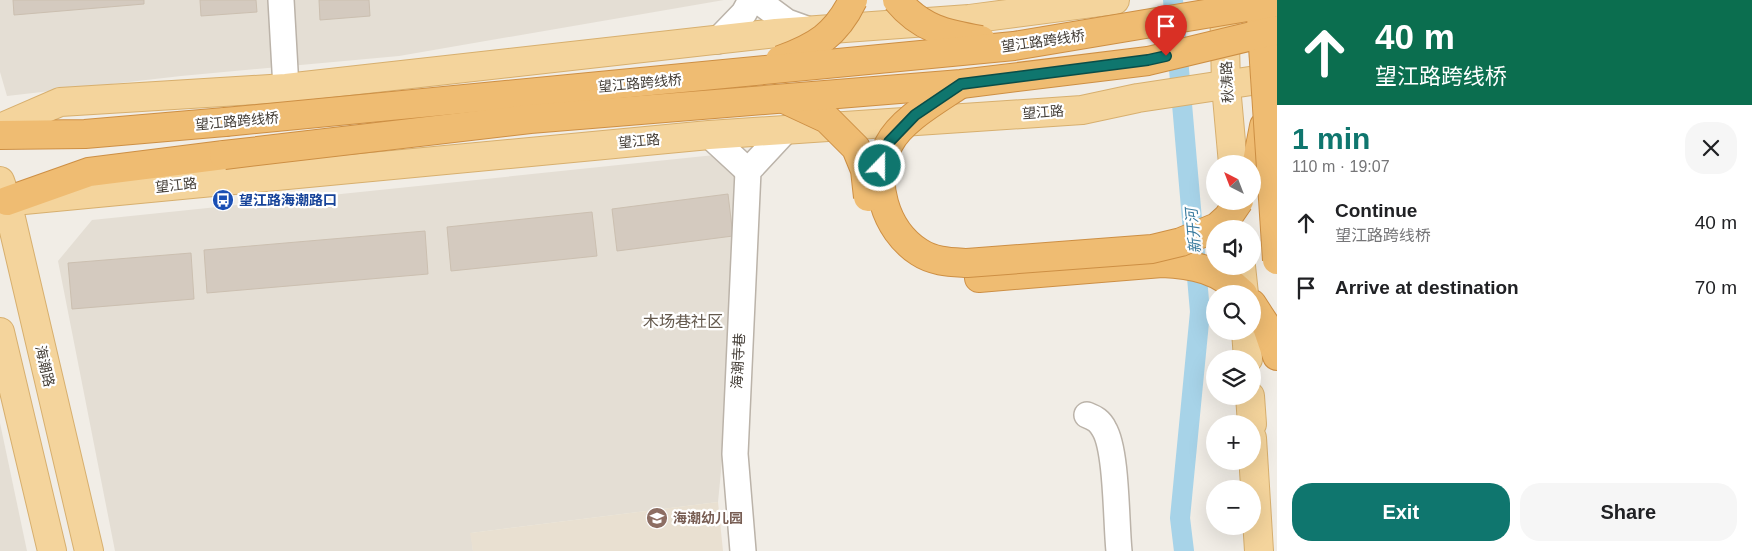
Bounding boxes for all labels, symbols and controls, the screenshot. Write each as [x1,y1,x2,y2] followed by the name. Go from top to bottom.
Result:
[1145,5,1187,56] pin
[1152,12,1180,40] icon: arrive
[1375,17,1455,56] text: 40 m
[1292,20,1357,85] icon: ahead
[1000,27,1086,55] street label: 望江路跨线桥
[1218,61,1236,103] street label: 秋涛路
[1375,64,1507,89] text: 望江路跨线桥
[597,71,683,95] street label: 望江路跨线桥
[1021,103,1065,121] street label: 望江路
[194,109,280,133] street label: 望江路跨线桥
[1292,122,1370,155] text: 1 min
[1685,122,1737,174] button: close
[617,131,661,151] street label: 望江路
[853,139,905,191] position arrow
[1206,155,1261,210] north arrow
[1206,155,1261,535] map controls
[1292,158,1390,175] text: 110 m · 19:07
[154,175,198,195] street label: 望江路
[211,188,235,212] bus stop icon: 望江路海潮路口
[239,192,337,208] place label: 望江路海潮路口
[1335,200,1417,221] text: Continue
[1182,205,1203,254] water label: 新开河
[1292,209,1320,237] icon: ahead
[1695,212,1737,233] text: 40 m
[1206,220,1261,275] button: sound
[1335,227,1431,244] text: 望江路跨线桥
[1292,274,1320,302] icon: arrive
[1335,277,1519,298] text: Arrive at destination
[1695,277,1737,298] text: 70 m
[1206,285,1261,340] button: search
[643,313,723,330] district label: 木场巷社区
[729,333,747,389] street label: 海潮寺巷
[32,344,58,388] street label: 海潮路
[1206,350,1261,405] button: layers
[1206,415,1261,470] button: +
[1206,480,1261,535] button: −
[1292,483,1510,541] button: Exit
[1520,483,1737,541] button: Share
[645,506,669,530] school or university icon: 海潮幼儿园
[673,510,743,526] place label: 海潮幼儿园

